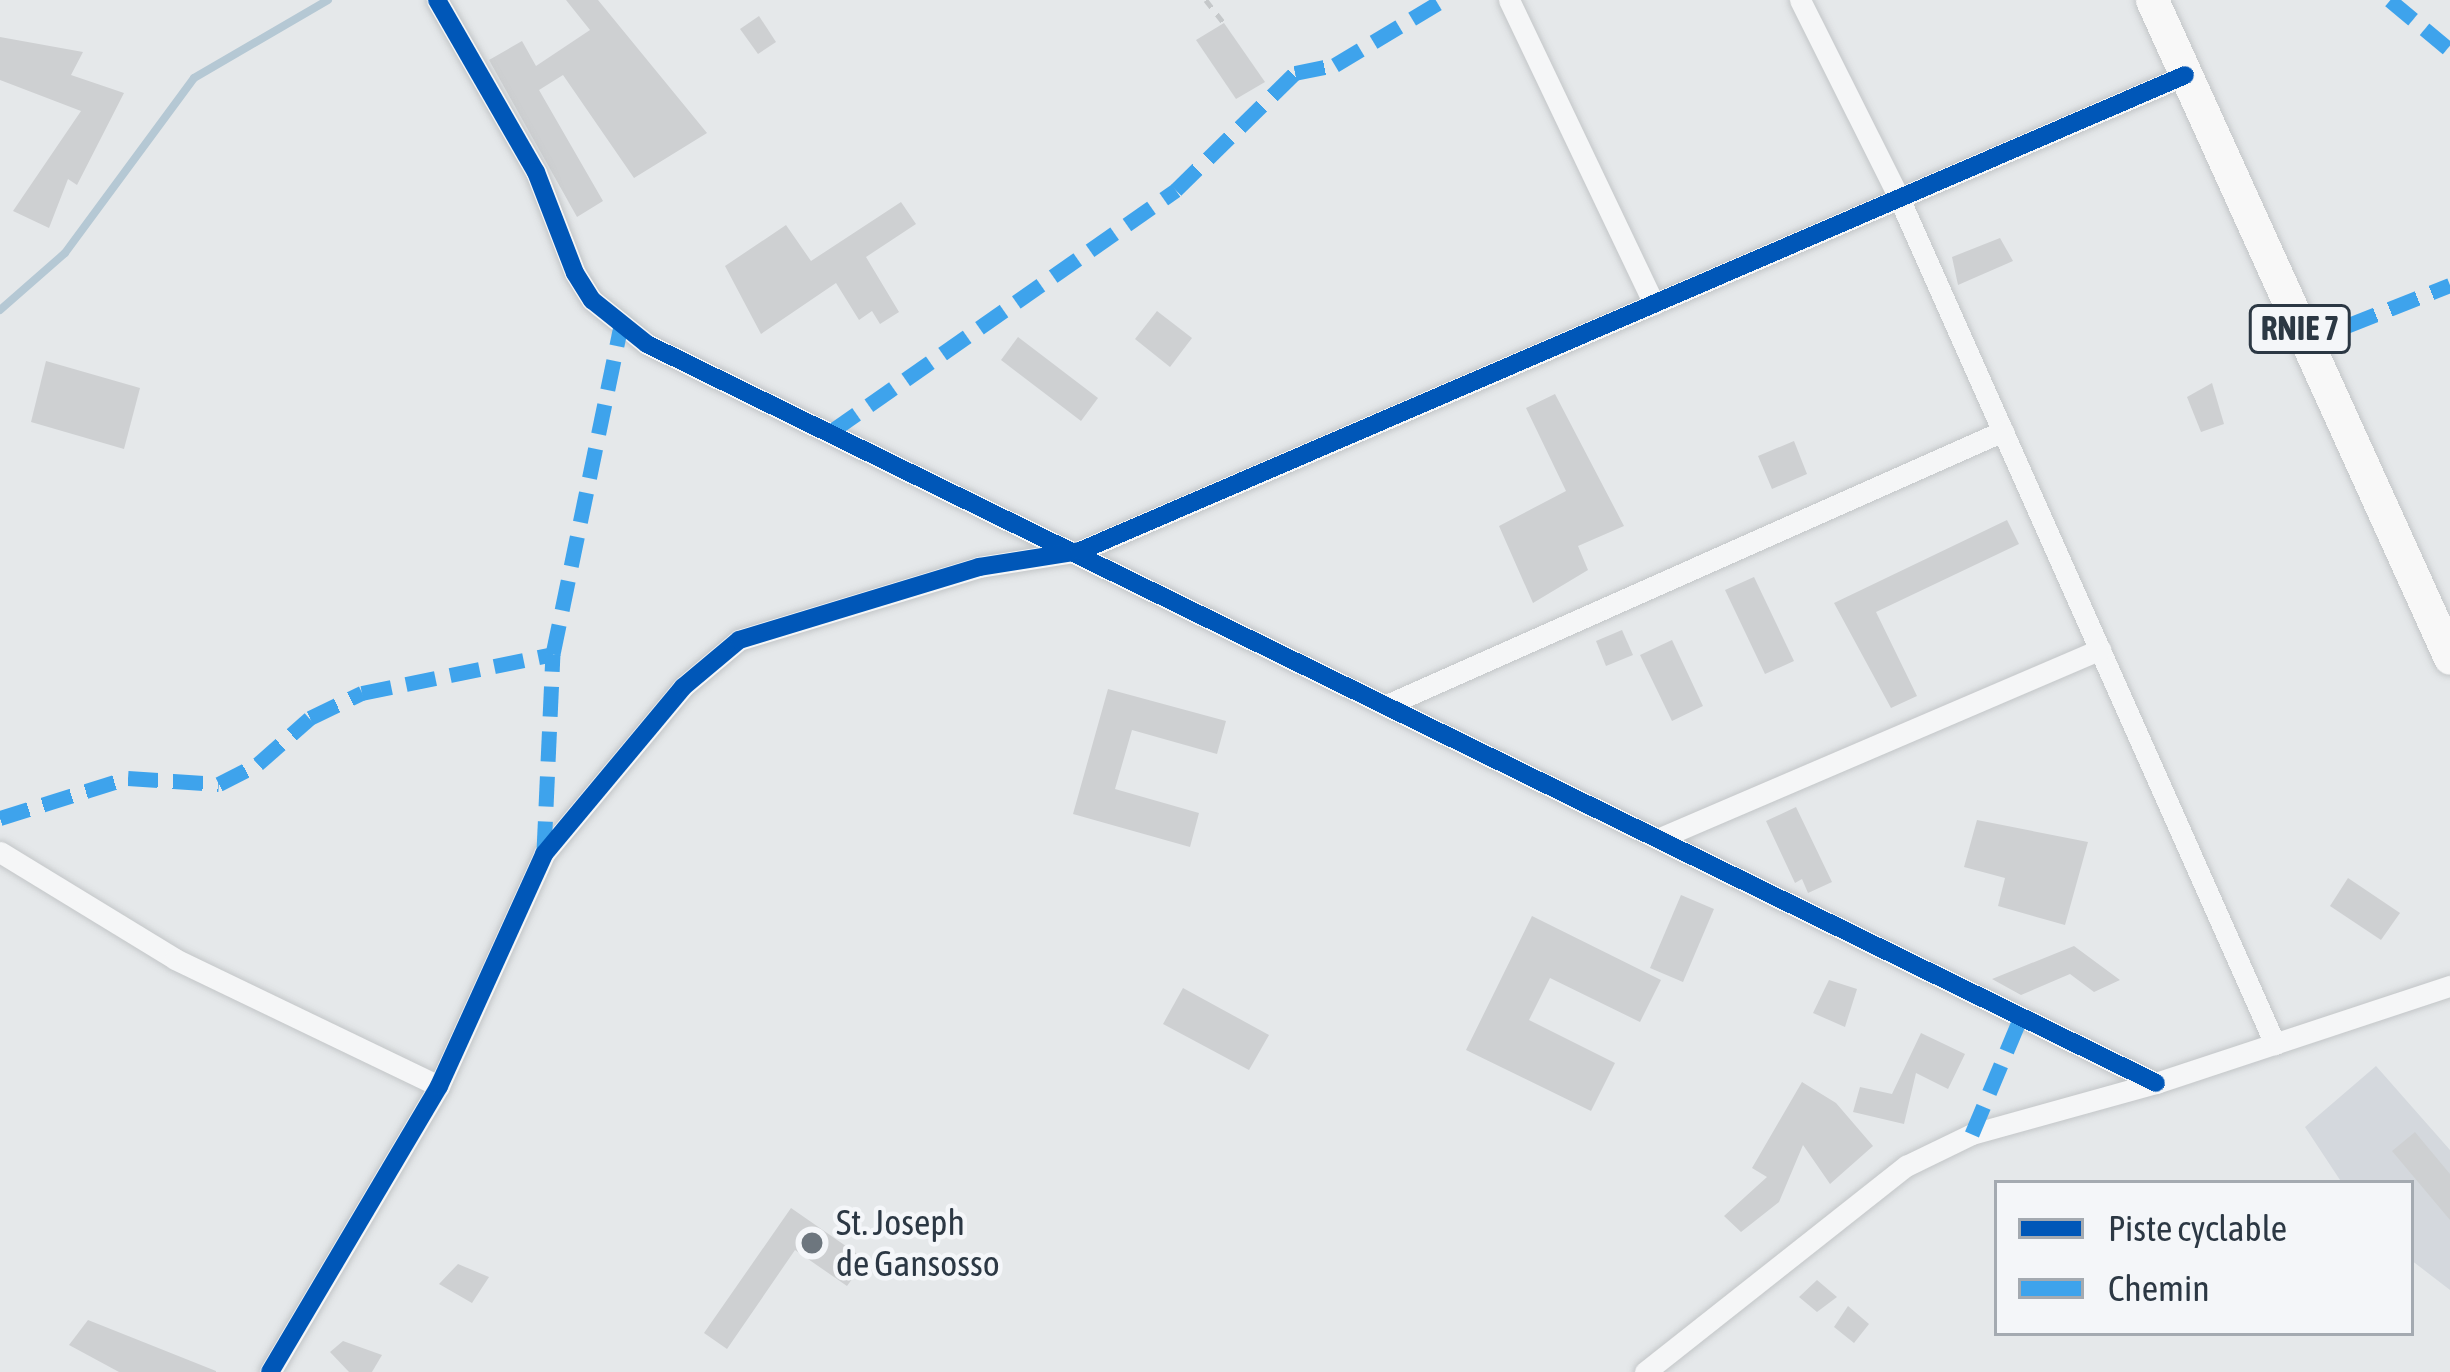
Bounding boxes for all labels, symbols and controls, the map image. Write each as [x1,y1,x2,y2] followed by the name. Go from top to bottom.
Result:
[2246,302,2354,356] road number: RNIE 7
[1994,1180,2414,1336] legend
[836,1200,1000,1285] place label: St. Joseph de Gansosso
[2108,1207,2287,1249] text: Piste cyclable
[799,1230,825,1256] marker: St. Joseph de Gansosso
[2108,1267,2210,1309] text: Chemin

